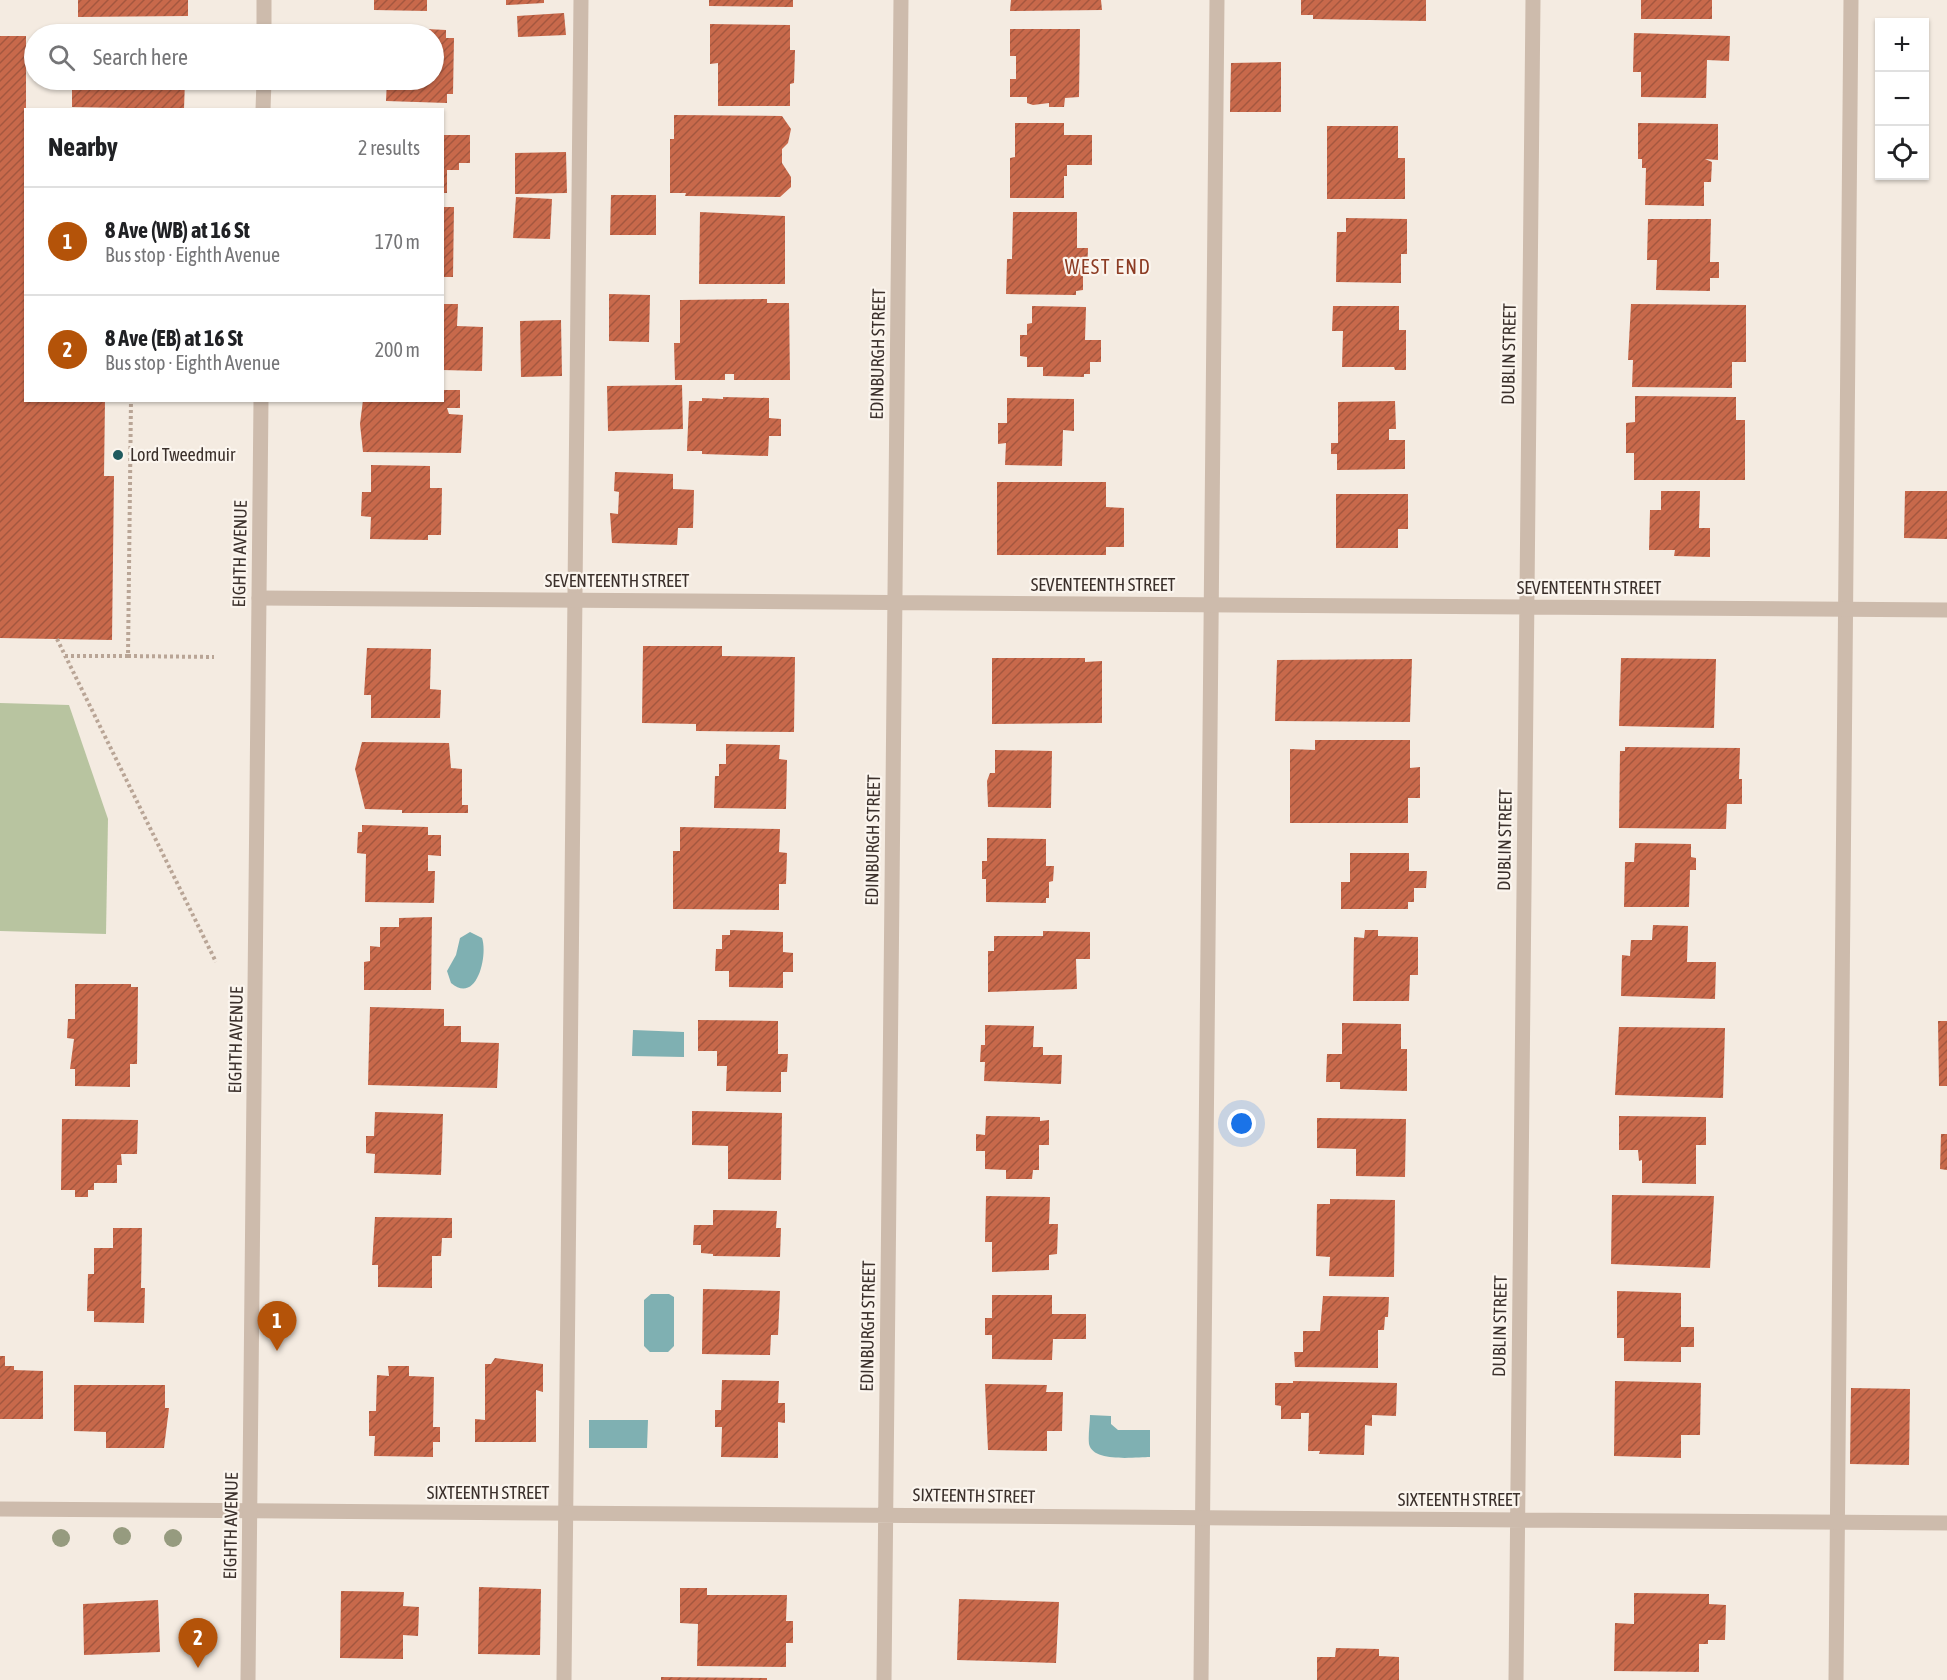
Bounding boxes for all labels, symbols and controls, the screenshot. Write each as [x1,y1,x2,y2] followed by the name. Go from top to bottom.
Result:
[1875,18,1929,180] map controls
[1875,18,1929,72] button: +
[24,24,444,90] search box
[45,41,78,74] icon: search
[93,44,188,70] text: Search here
[1875,72,1929,126] button: −
[1875,126,1929,180] button: locate
[48,132,118,162] text: Nearby
[358,136,420,159] text: 2 results
[105,217,250,243] text: 8 Ave (WB) at 16 St
[63,230,72,253] text: 1
[375,230,420,253] text: 170 m
[105,243,280,266] text: Bus stop · Eighth Avenue
[1065,255,1151,278] district label: WEST END
[866,288,889,420] street label: EDINBURGH STREET
[1497,303,1520,405] street label: DUBLIN STREET
[105,325,243,351] text: 8 Ave (EB) at 16 St
[63,338,72,361] text: 2
[375,338,420,361] text: 200 m
[105,351,280,374] text: Bus stop · Eighth Avenue
[130,444,236,465] place label: Lord Tweedmuir
[111,448,125,462] marker: Lord Tweedmuir
[228,500,251,608] street label: EIGHTH AVENUE
[545,570,689,591] street label: SEVENTEENTH STREET
[1031,574,1175,595] street label: SEVENTEENTH STREET
[1517,577,1661,598] street label: SEVENTEENTH STREET
[861,774,884,906] street label: EDINBURGH STREET
[1493,789,1516,891] street label: DUBLIN STREET
[224,986,247,1094] street label: EIGHTH AVENUE
[1227,1109,1256,1138] your location
[856,1260,879,1392] street label: EDINBURGH STREET
[1488,1275,1511,1377] street label: DUBLIN STREET
[258,1302,296,1351] pin: 1
[219,1472,242,1580] street label: EIGHTH AVENUE
[427,1482,549,1503] street label: SIXTEENTH STREET
[913,1484,1036,1507] street label: SIXTEENTH STREET
[1398,1489,1520,1510] street label: SIXTEENTH STREET
[178,1618,218,1668] pin: 2

